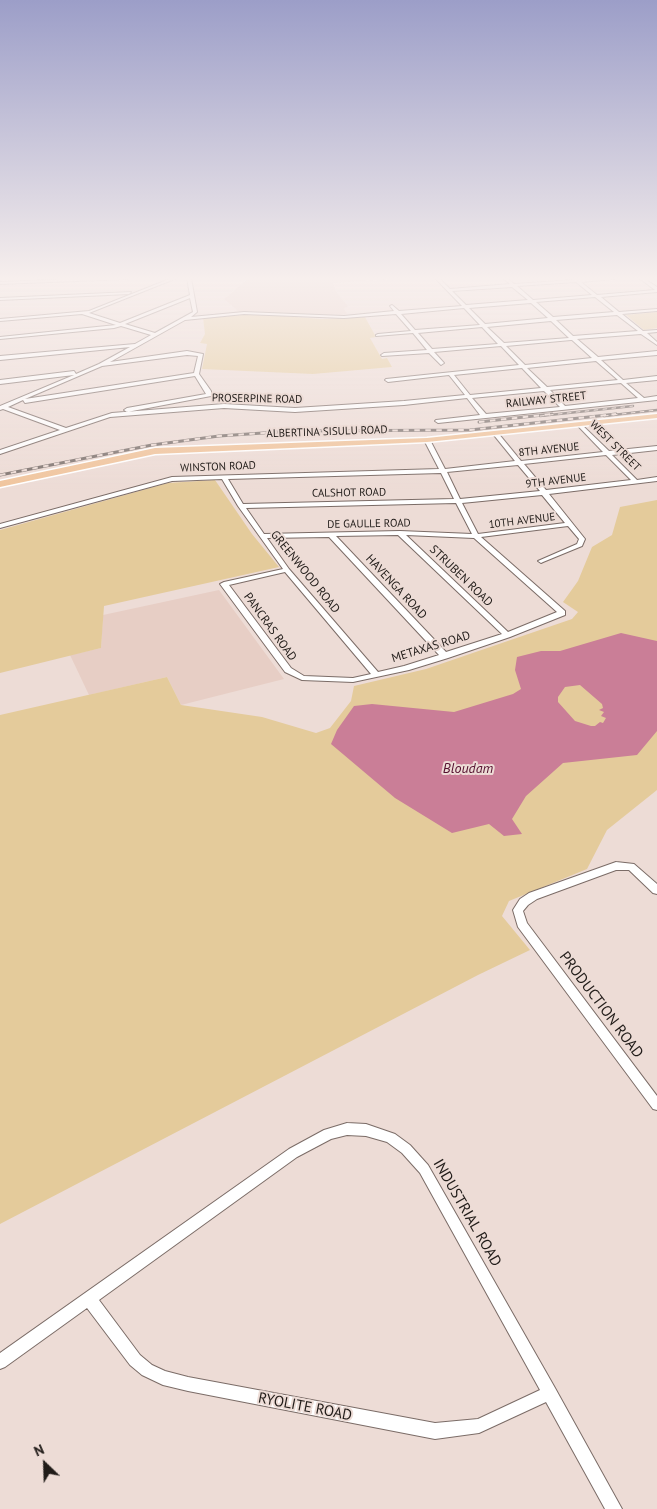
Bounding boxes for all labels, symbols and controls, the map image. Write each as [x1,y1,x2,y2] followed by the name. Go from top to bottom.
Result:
[505,389,587,411] street label: RAILWAY STREET
[212,392,302,406] street label: PROSERPINE ROAD
[587,418,643,474] street label: WEST STREET
[266,423,388,441] street label: ALBERTINA SISULU ROAD
[518,440,580,460] street label: 8TH AVENUE
[180,459,256,475] street label: WINSTON ROAD
[525,471,587,491] street label: 9TH AVENUE
[312,486,386,500] street label: CALSHOT ROAD
[488,510,556,532] street label: 10TH AVENUE
[327,517,411,531] street label: DE GAULLE ROAD
[267,528,343,616] street label: GREENWOOD ROAD
[426,542,496,610] street label: STRUBEN ROAD
[362,552,430,622] street label: HAVENGA ROAD
[240,590,300,664] street label: PANCRAS ROAD
[390,628,472,666] street label: METAXAS ROAD
[443,761,493,777] water label: Bloudam
[555,948,647,1062] street label: PRODUCTION ROAD
[429,1156,505,1270] street label: INDUSTRIAL ROAD
[257,1389,353,1425] street label: RYOLITE ROAD
[20,1439,70,1489] north arrow
[31,1440,47,1460] text: N

